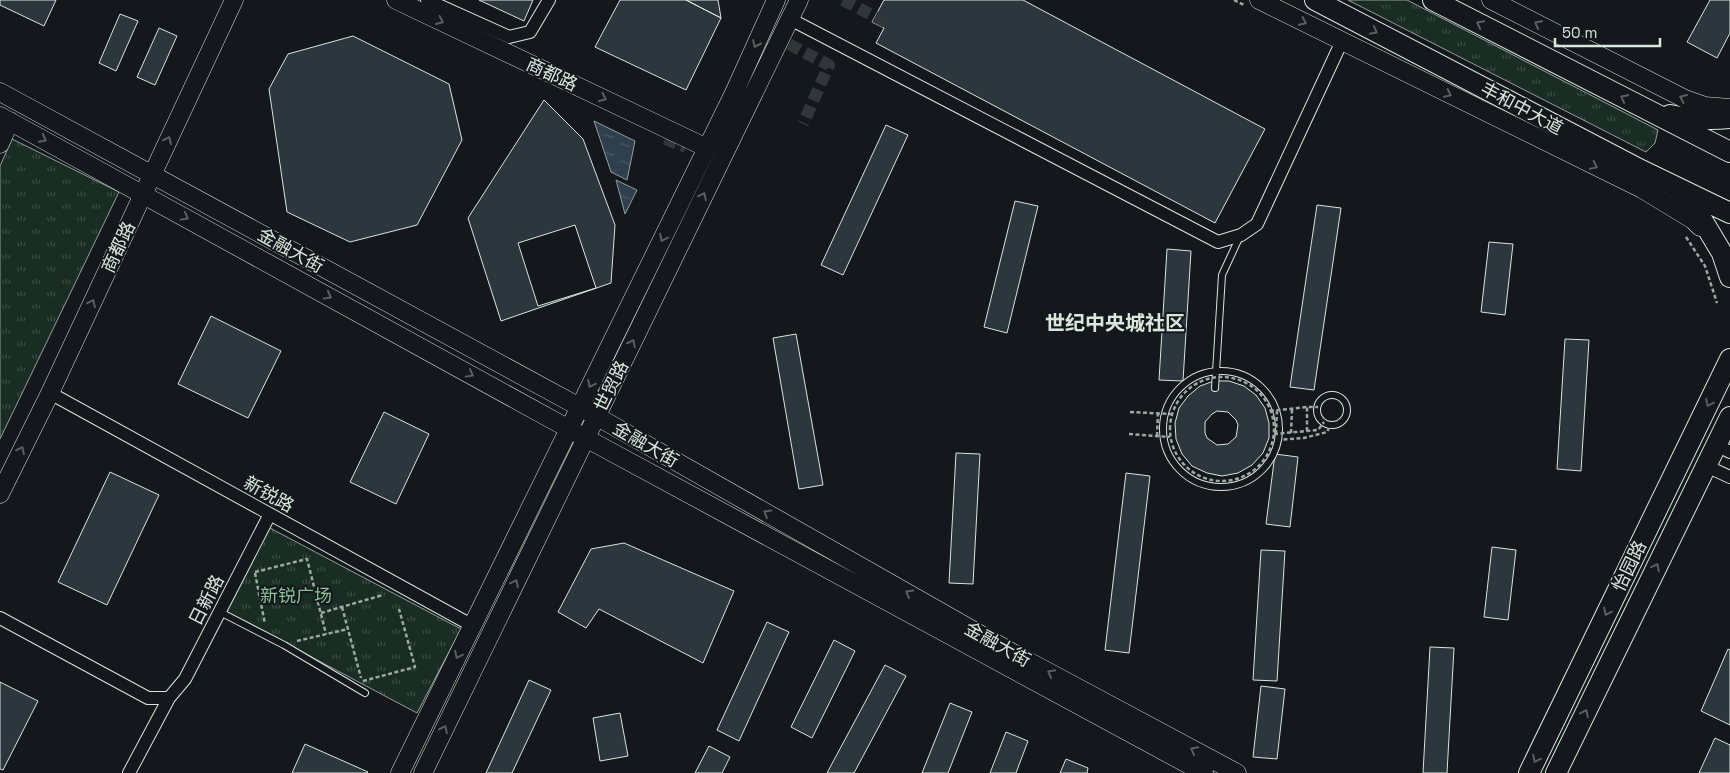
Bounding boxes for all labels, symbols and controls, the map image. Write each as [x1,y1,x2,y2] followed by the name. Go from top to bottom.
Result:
[435,15,444,25] one-way arrow
[1298,15,1307,26] one-way arrow
[1555,15,1660,47] scale bar
[1476,20,1485,30] one-way arrow
[1534,20,1543,30] one-way arrow
[1562,23,1597,42] text: 50 m
[1369,25,1378,35] one-way arrow
[752,39,762,48] one-way arrow
[523,52,581,96] street label: 商都路
[1477,77,1567,139] street label: 丰和中大道
[1443,87,1452,97] one-way arrow
[598,92,607,103] one-way arrow
[1679,93,1688,104] one-way arrow
[1620,94,1629,104] one-way arrow
[38,133,47,143] one-way arrow
[162,136,172,145] one-way arrow
[1589,159,1598,170] one-way arrow
[697,193,707,202] one-way arrow
[180,211,189,221] one-way arrow
[96,218,140,276] street label: 商都路
[254,222,328,278] street label: 金融大街
[659,233,669,242] one-way arrow
[322,289,331,299] one-way arrow
[85,299,96,308] one-way arrow
[1045,310,1185,336] district label: 世纪中央城社区
[626,339,636,348] one-way arrow
[589,357,633,415] street label: 世贸路
[464,368,473,378] one-way arrow
[587,379,597,388] one-way arrow
[1704,398,1715,407] one-way arrow
[609,416,683,472] street label: 金融大街
[15,446,26,455] one-way arrow
[240,471,298,517] street label: 新锐路
[764,510,773,520] one-way arrow
[1607,537,1651,595] street label: 怡园路
[1650,563,1661,572] one-way arrow
[183,571,229,629] street label: 日新路
[509,579,519,588] one-way arrow
[260,584,332,607] park label: 新锐广场
[905,590,914,600] one-way arrow
[1603,607,1613,616] one-way arrow
[961,616,1035,672] street label: 金融大街
[454,650,464,659] one-way arrow
[1047,669,1056,679] one-way arrow
[1579,710,1589,719] one-way arrow
[438,725,448,734] one-way arrow
[1190,746,1199,756] one-way arrow
[1532,753,1542,762] one-way arrow

